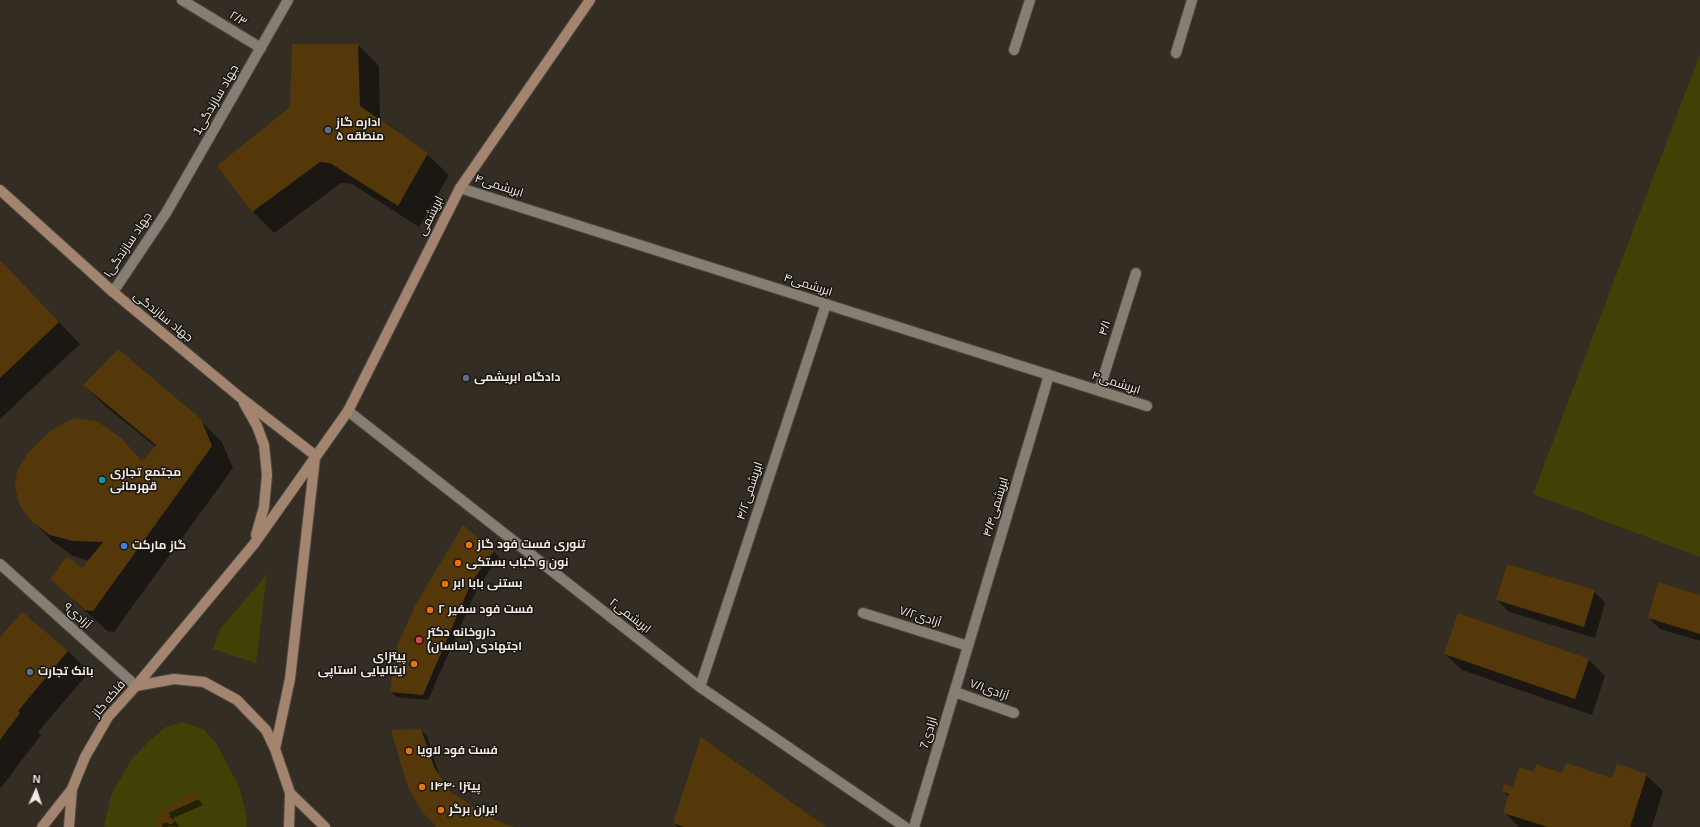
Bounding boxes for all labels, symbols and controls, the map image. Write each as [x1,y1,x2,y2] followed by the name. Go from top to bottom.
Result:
[227,8,249,30] street label: ۲/۳
[190,62,242,138] street label: 1جهاد سازندگی
[336,116,384,144] place label: اداره گاز منطقه ۵
[323,125,333,135] marker: اداره گاز منطقه ۵
[473,171,525,201] street label: ابریشمی۴
[415,194,447,238] street label: ابریشمی
[101,210,155,280] street label: ۱جهاد سازندگی
[782,270,834,300] street label: ابریشمی۴
[130,289,196,345] street label: جهاد سازندگی
[1096,319,1114,337] street label: ۴/۱
[1090,368,1142,398] street label: ابریشمی۴
[474,371,560,385] place label: دادگاه ابریشمی
[461,373,471,383] marker: دادگاه ابریشمی
[734,460,766,522] street label: ابریشمی۴/۲
[110,466,181,494] place label: مجتمع تجاری قهرمانی
[97,475,107,485] marker: مجتمع تجاری قهرمانی
[980,475,1012,539] street label: ابریشمی۴/۴
[477,538,585,552] place label: تنوری فست فود گاز
[132,539,186,553] place label: گاز مارکت
[464,540,474,550] marker: تنوری فست فود گاز
[119,541,129,551] marker: گاز مارکت
[466,556,568,570] place label: نون و کباب بستکی
[453,558,463,568] marker: نون و کباب بستکی
[453,577,522,591] place label: بستنی بابا ابر
[440,579,450,589] marker: بستنی بابا ابر
[606,595,654,637] street label: ابریشمی۲
[60,600,94,632] street label: آزادی۹
[438,603,533,617] place label: فست فود سفیر ۲
[897,603,943,631] street label: ۷/۲آزادی
[425,605,435,615] marker: فست فود سفیر ۲
[427,626,522,654] place label: داروخانه دکتر اجتهادی (ساسان)
[414,635,424,645] marker: داروخانه دکتر اجتهادی (ساسان)
[318,650,406,678] place label: پیتزای ایتالیایی استاپی
[409,659,419,669] marker: پیتزای ایتالیایی استاپی
[38,665,94,679] place label: بانک تجارت
[25,667,35,677] marker: بانک تجارت
[967,676,1011,704] street label: ۷/۱آزادی
[89,678,129,720] street label: فلکه گاز
[917,715,941,751] street label: 7آزادی
[417,744,498,758] place label: فست فود لاویا
[404,746,414,756] marker: فست فود لاویا
[16,771,56,811] north arrow
[32,773,41,785] text: N
[430,780,481,794] place label: پیتزا ۱۴۴۰
[417,782,427,792] marker: پیتزا ۱۴۴۰
[449,803,498,817] place label: ایران برگر
[436,805,446,815] marker: ایران برگر

